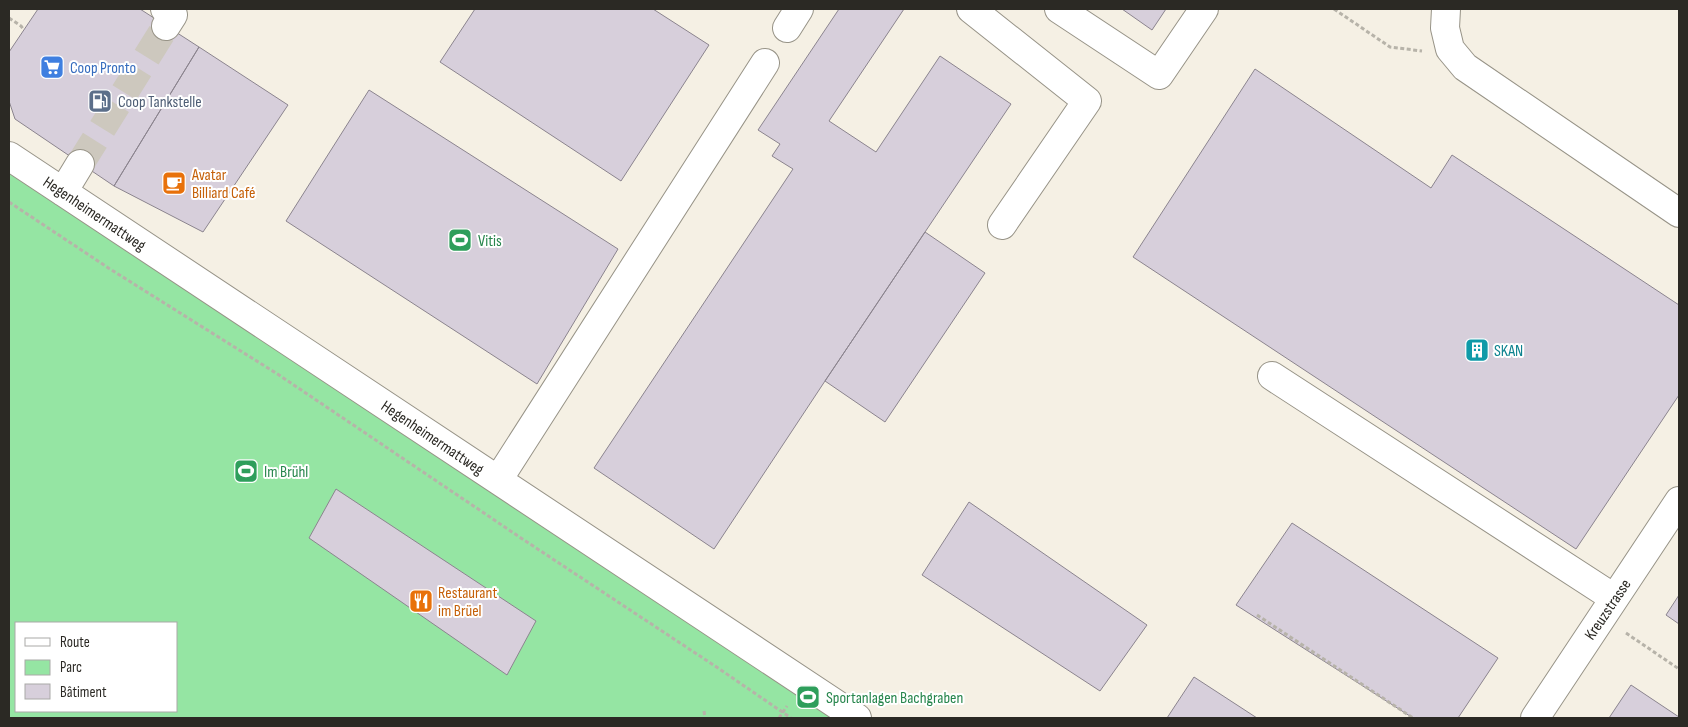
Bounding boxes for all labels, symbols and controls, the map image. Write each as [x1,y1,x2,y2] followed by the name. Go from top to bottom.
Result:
[39,54,65,80] supermarket icon: Coop Pronto
[70,59,136,78] place label: Coop Pronto
[87,88,113,114] fuel station icon: Coop Tankstelle
[118,93,202,112] place label: Coop Tankstelle
[191,166,255,203] place label: Avatar Billiard Café
[161,170,187,196] cafe icon: Avatar Billiard Café
[39,173,149,256] street label: Hegenheimermattweg
[447,227,473,253] sports icon: Vitis
[478,232,502,251] place label: Vitis
[1464,337,1490,363] building icon: SKAN
[1494,342,1523,361] place label: SKAN
[377,397,487,480] street label: Hegenheimermattweg
[233,458,259,484] sports icon: Im Brühl
[264,463,308,482] place label: Im Brühl
[1581,576,1635,644] street label: Kreuzstrasse
[438,584,497,621] place label: Restaurant im Brüel
[408,588,434,614] restaurant icon: Restaurant im Brüel
[15,622,178,712] legend
[60,633,90,652] text: Route
[60,658,82,677] text: Parc
[60,683,107,702] text: Bâtiment
[795,684,821,710] sports icon: Sportanlagen Bachgraben
[826,689,963,708] place label: Sportanlagen Bachgraben

